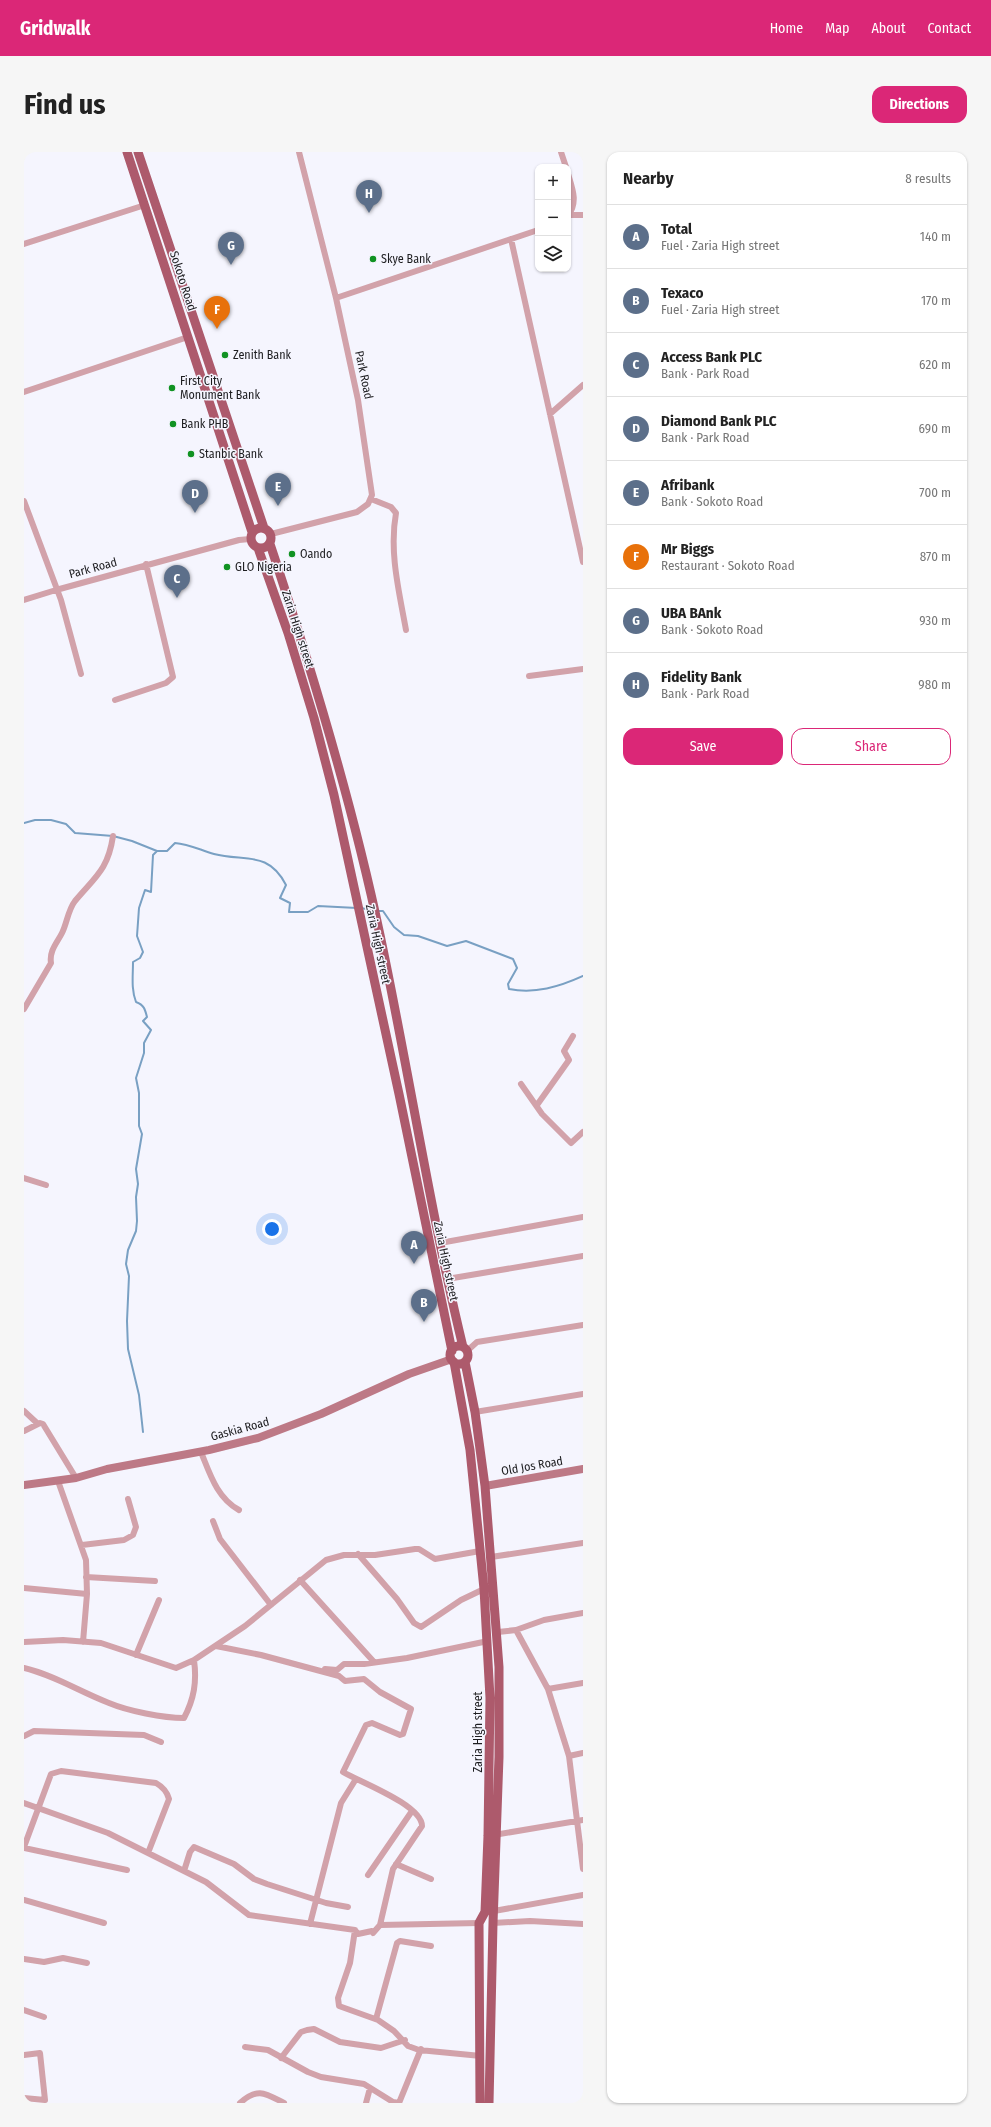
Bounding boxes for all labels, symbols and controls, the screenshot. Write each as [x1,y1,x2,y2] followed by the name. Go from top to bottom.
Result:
[20,17,90,40] text: Gridwalk
[770,20,803,37] text: Home
[825,20,849,37] text: Map
[871,20,906,37] text: About
[928,20,971,37] text: Contact
[872,86,967,123] button: Directions
[24,88,106,121] text: Find us
[535,164,571,272] map controls
[535,164,571,200] button: +
[623,168,674,189] text: Nearby
[905,171,951,186] text: 8 results
[356,180,382,213] pin: H
[535,200,571,236] button: −
[661,220,692,238] text: Total
[632,229,640,244] text: A
[920,229,951,244] text: 140 m
[218,232,244,265] pin: G
[535,236,571,272] button: layers
[661,238,780,253] text: Fuel · Zaria High street
[167,249,199,313] street label: Sokoto Road
[381,252,431,266] place label: Skye Bank
[368,254,378,264] marker: Skye Bank
[661,284,703,302] text: Texaco
[632,293,640,308] text: B
[921,293,951,308] text: 170 m
[204,296,230,329] pin: F
[661,302,780,317] text: Fuel · Zaria High street
[233,348,292,362] place label: Zenith Bank
[661,348,762,366] text: Access Bank PLC
[220,350,230,360] marker: Zenith Bank
[352,350,376,400] street label: Park Road
[633,357,639,372] text: C
[919,357,951,372] text: 620 m
[661,366,749,381] text: Bank · Park Road
[180,374,260,402] place label: First City Monument Bank
[167,383,177,393] marker: First City Monument Bank
[661,412,777,430] text: Diamond Bank PLC
[181,417,229,431] place label: Bank PHB
[168,419,178,429] marker: Bank PHB
[632,421,640,436] text: D
[919,421,951,436] text: 690 m
[661,430,749,445] text: Bank · Park Road
[199,447,263,461] place label: Stanbic Bank
[186,449,196,459] marker: Stanbic Bank
[265,473,291,506] pin: E
[661,476,714,494] text: Afribank
[182,480,208,513] pin: D
[633,485,639,500] text: E
[919,485,951,500] text: 700 m
[661,494,763,509] text: Bank · Sokoto Road
[661,540,714,558] text: Mr Biggs
[300,547,332,561] place label: Oando
[287,549,297,559] marker: Oando
[633,549,639,564] text: F
[920,549,951,564] text: 870 m
[68,555,118,581] street label: Park Road
[661,558,795,573] text: Restaurant · Sokoto Road
[235,560,292,574] place label: GLO Nigeria
[222,562,232,572] marker: GLO Nigeria
[164,565,190,598] pin: C
[279,588,317,670] street label: Zaria High street
[661,604,721,622] text: UBA BAnk
[632,613,640,628] text: G
[919,613,951,628] text: 930 m
[661,622,763,637] text: Bank · Sokoto Road
[661,668,742,686] text: Fidelity Bank
[632,677,640,692] text: H
[918,677,951,692] text: 980 m
[661,686,749,701] text: Bank · Park Road
[623,728,783,765] button: Save
[791,728,951,765] button: Share
[363,903,393,985] street label: Zaria High street
[262,1219,282,1239] your location
[431,1220,461,1302] street label: Zaria High street
[401,1231,427,1264] pin: A
[411,1289,437,1322] pin: B
[209,1414,271,1444] street label: Gaskia Road
[500,1454,564,1478] street label: Old Jos Road
[471,1691,485,1773] street label: Zaria High street

